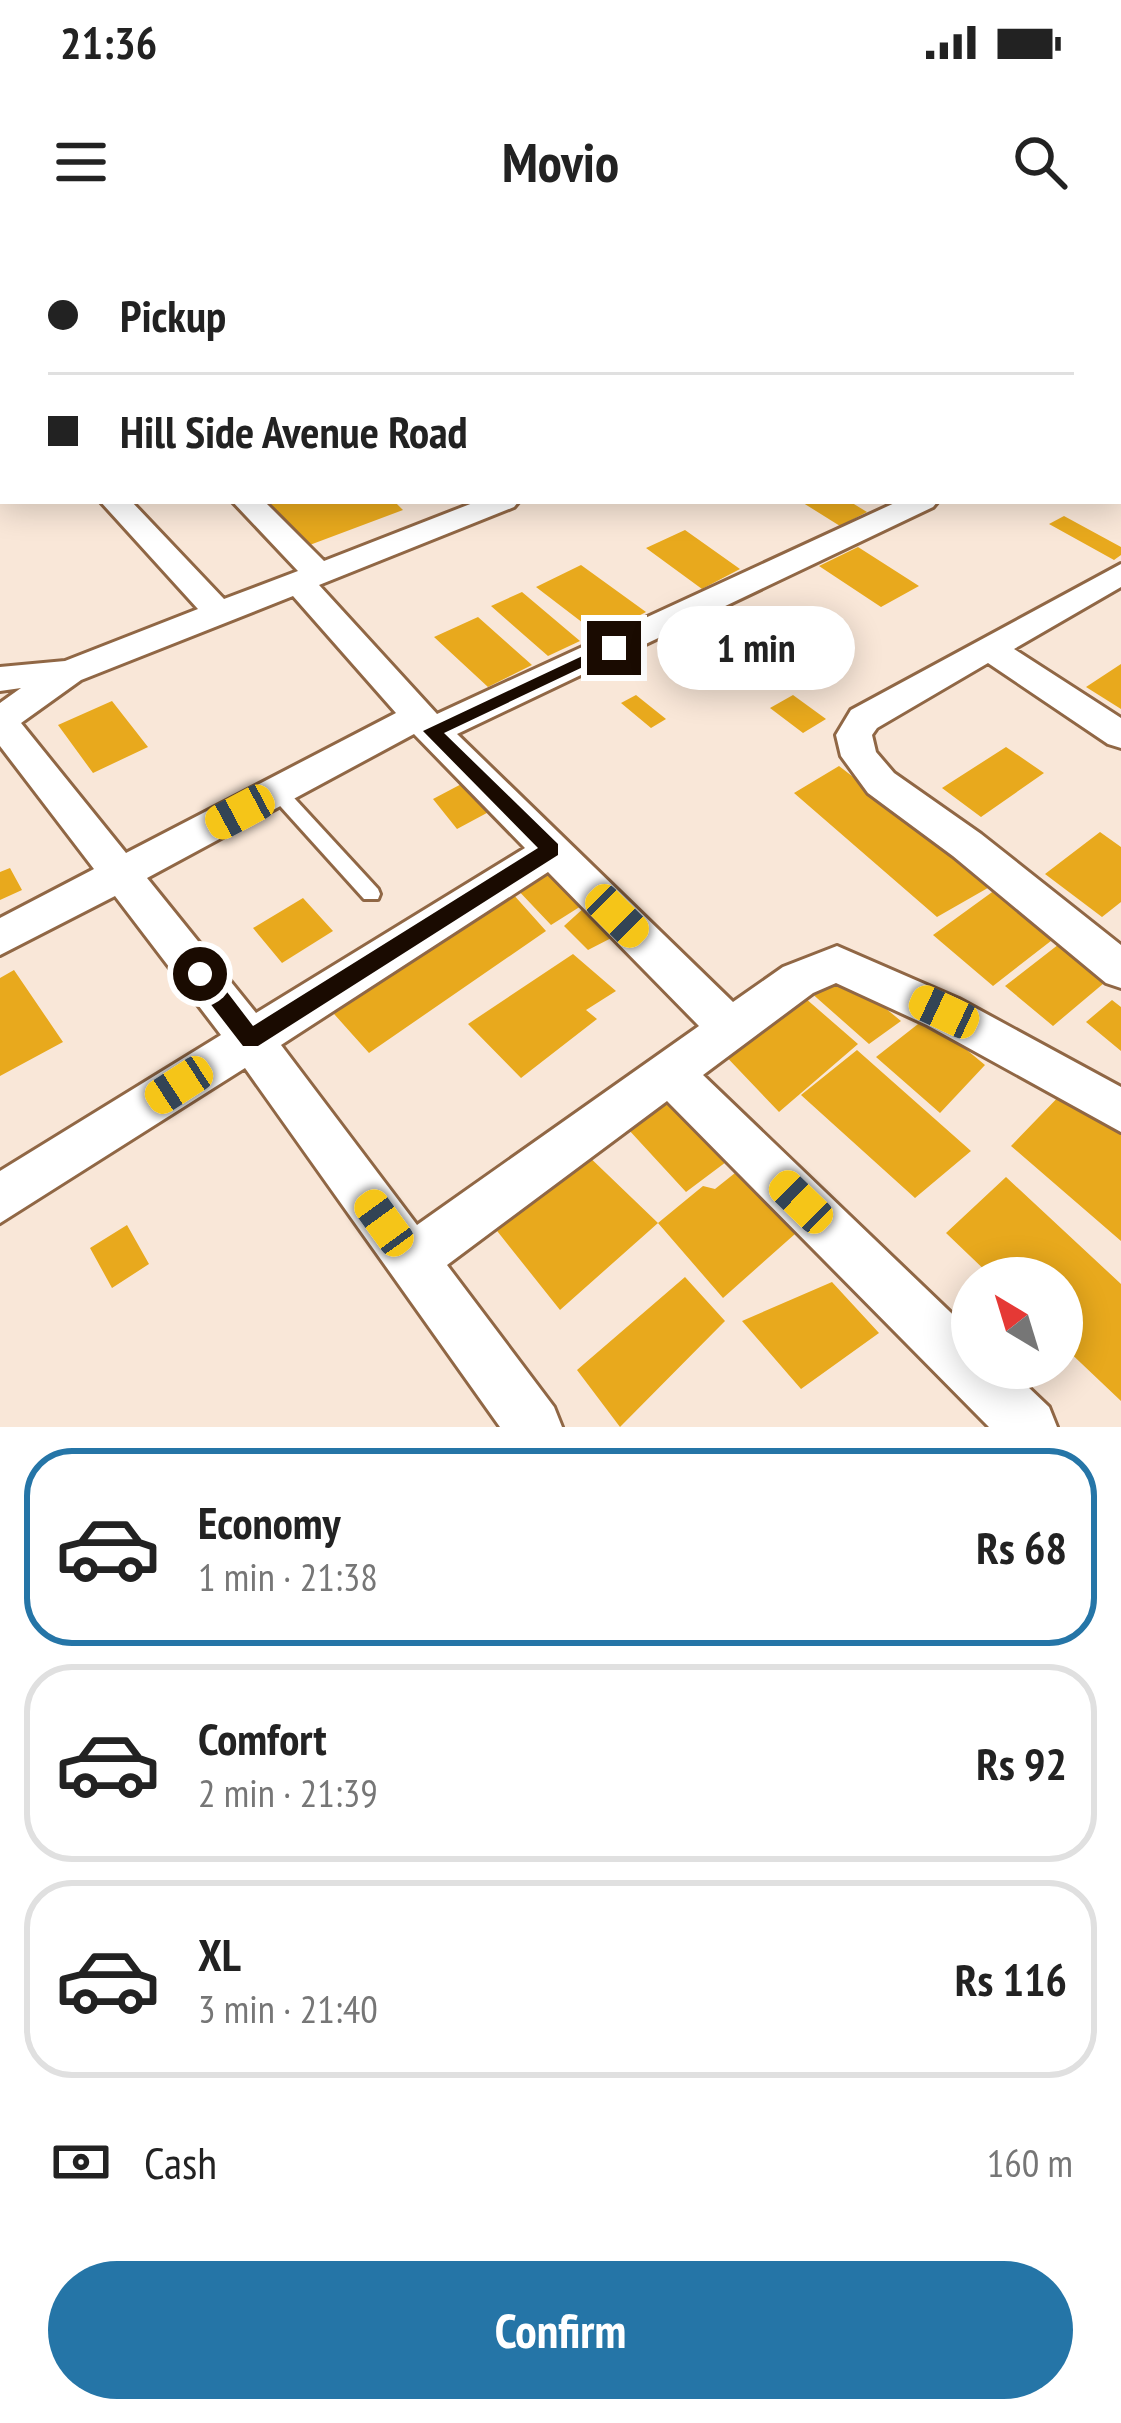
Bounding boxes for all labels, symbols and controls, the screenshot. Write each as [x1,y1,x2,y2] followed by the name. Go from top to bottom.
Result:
[60,13,157,71] text: 21:36
[502,127,619,197] text: Movio
[48,129,114,195] icon: menu
[1007,129,1073,195] icon: search
[120,286,226,344] text: Pickup
[120,402,468,460] text: Hill Side Avenue Road
[656,606,854,690] callout: 1 min
[587,621,641,675] route end
[717,622,795,673] text: 1 min
[200,779,280,845] car
[579,878,655,954] car
[173,947,227,1001] route start
[904,980,984,1044] car
[139,1050,219,1120] car
[763,1164,839,1240] car
[348,1183,420,1263] car
[951,1257,1083,1389] north arrow
[951,1257,1083,1389] map controls
[54,1493,162,1601] icon: car
[198,1493,341,1551] text: Economy
[976,1518,1067,1576] text: Rs 68
[198,1551,378,1602] text: 1 min · 21:38
[54,1709,162,1817] icon: car
[198,1709,327,1767] text: Comfort
[976,1734,1067,1792] text: Rs 92
[198,1767,378,1818] text: 2 min · 21:39
[54,1925,162,2033] icon: car
[198,1925,241,1983] text: XL
[955,1950,1067,2008] text: Rs 116
[198,1983,378,2034] text: 3 min · 21:40
[48,2129,114,2195] icon: cash
[144,2133,217,2191] text: Cash
[987,2137,1073,2188] text: 160 m
[48,2261,1073,2399] button: Confirm

